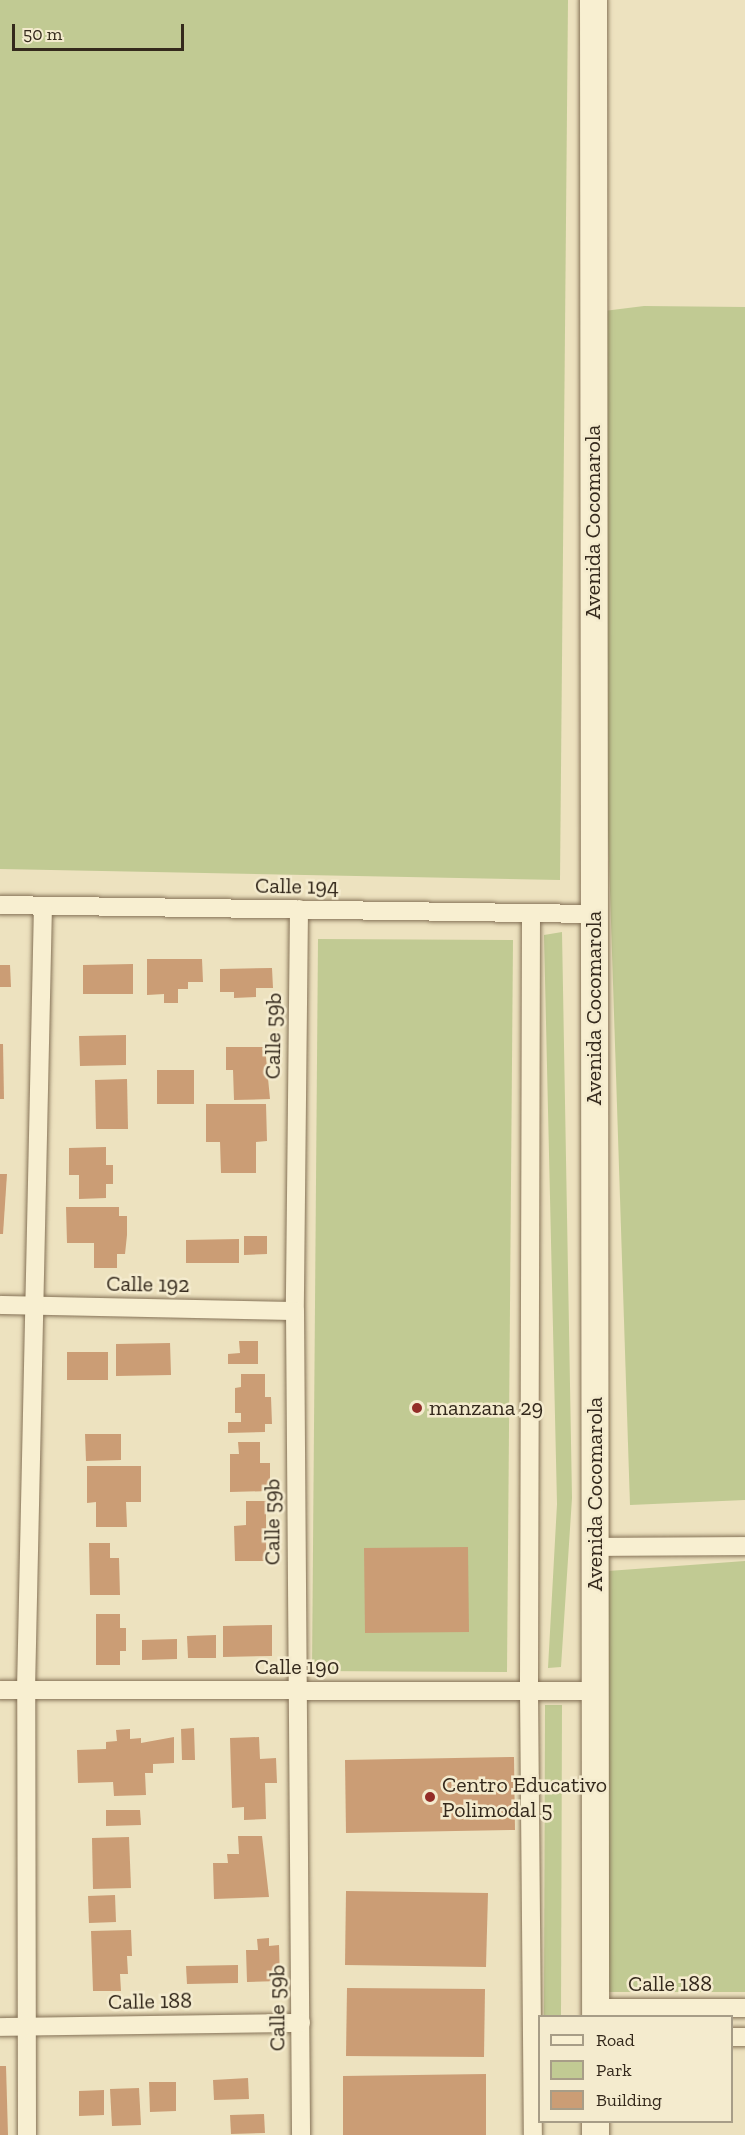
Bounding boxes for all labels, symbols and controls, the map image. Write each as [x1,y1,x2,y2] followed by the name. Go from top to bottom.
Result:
[15,12,188,50] scale bar
[23,23,62,45] text: 50 m
[580,425,606,619] street label: Avenida Cocomarola
[255,872,339,900] street label: Calle 194
[581,911,607,1105] street label: Avenida Cocomarola
[259,992,287,1080] street label: Calle 59b
[106,1270,190,1298] street label: Calle 192
[429,1395,543,1421] place label: manzana 29
[582,1397,608,1591] street label: Avenida Cocomarola
[410,1401,424,1415] marker: manzana 29
[259,1479,285,1565] street label: Calle 59b
[255,1654,339,1680] street label: Calle 190
[442,1771,607,1822] place label: Centro Educativo Polimodal 5
[423,1790,437,1804] marker: Centro Educativo Polimodal 5
[264,1965,290,2051] street label: Calle 59b
[628,1971,712,1997] street label: Calle 188
[108,1987,192,2015] street label: Calle 188
[538,2015,733,2123] legend
[596,2029,635,2051] text: Road
[596,2059,632,2081] text: Park
[596,2089,662,2111] text: Building

